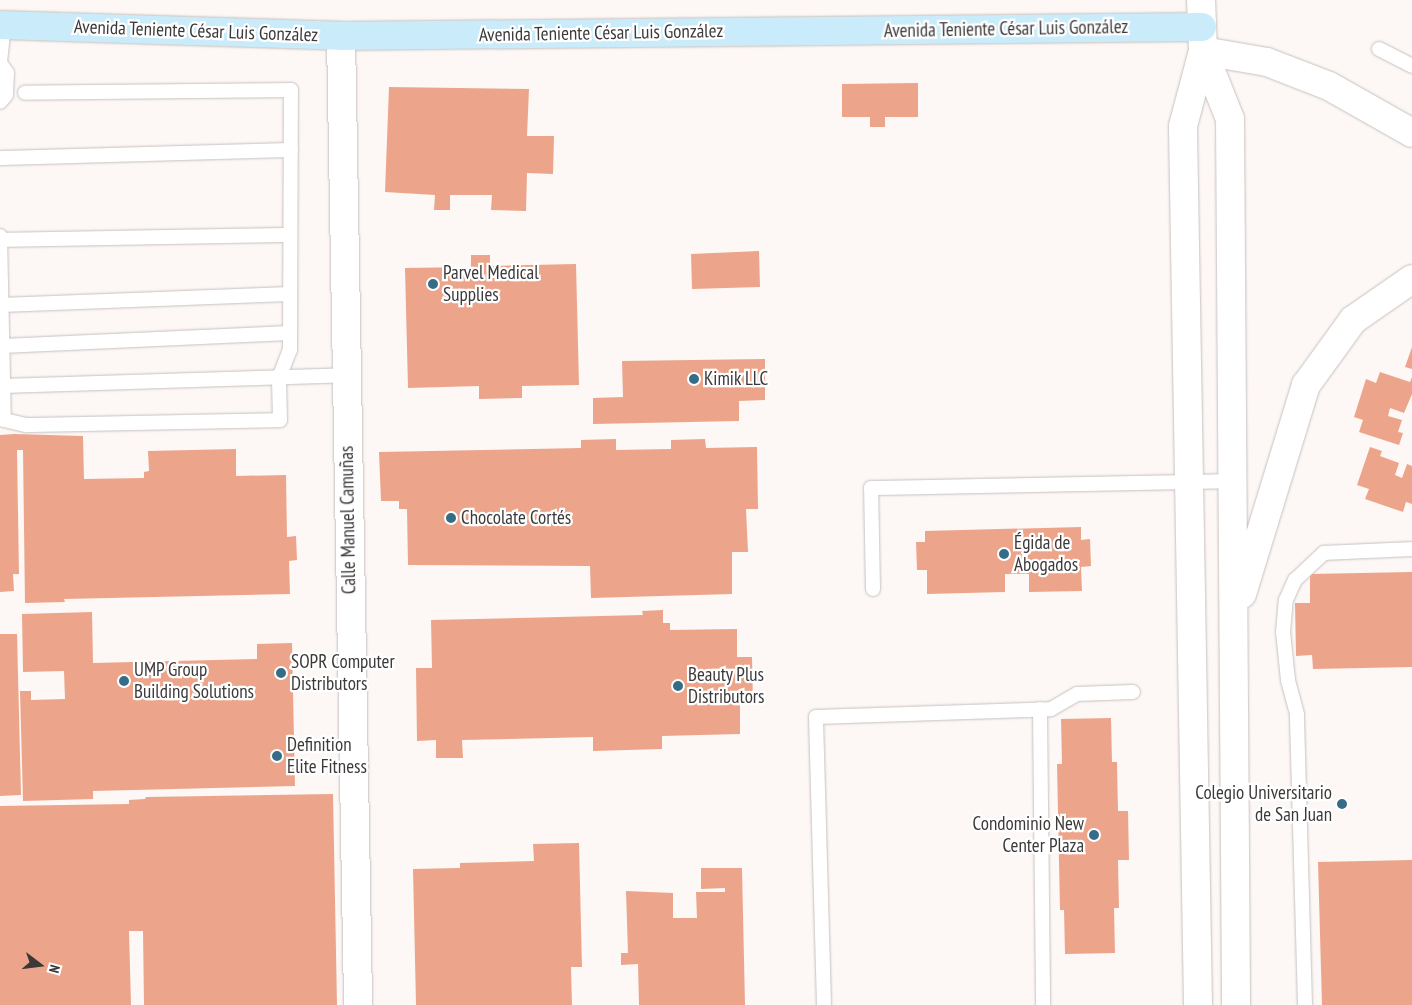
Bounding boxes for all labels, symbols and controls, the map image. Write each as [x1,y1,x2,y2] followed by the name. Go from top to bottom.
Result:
[73,15,319,47] street label: Avenida Teniente César Luis González
[883,15,1129,43] street label: Avenida Teniente César Luis González
[478,19,724,47] street label: Avenida Teniente César Luis González
[443,262,539,306] place label: Parvel Medical Supplies
[427,278,439,290] marker: Parvel Medical Supplies
[704,368,769,390] place label: Kimik LLC
[688,373,700,385] marker: Kimik LLC
[335,446,361,594] street label: Calle Manuel Camuñas
[461,507,571,529] place label: Chocolate Cortés
[445,512,457,524] marker: Chocolate Cortés
[1014,532,1078,576] place label: Égida de Abogados
[998,548,1010,560] marker: Égida de Abogados
[291,651,395,695] place label: SOPR Computer Distributors
[134,659,254,703] place label: UMP Group Building Solutions
[688,664,765,708] place label: Beauty Plus Distributors
[275,667,287,679] marker: SOPR Computer Distributors
[118,675,130,687] marker: UMP Group Building Solutions
[672,680,684,692] marker: Beauty Plus Distributors
[287,734,367,778] place label: Definition Elite Fitness
[271,750,283,762] marker: Definition Elite Fitness
[1195,782,1332,826] place label: Colegio Universitario de San Juan
[1336,798,1348,810] marker: Colegio Universitario de San Juan
[973,813,1084,857] place label: Condominio New Center Plaza
[1088,829,1100,841] marker: Condominio New Center Plaza
[15,940,65,990] north arrow
[45,963,64,975] text: N

